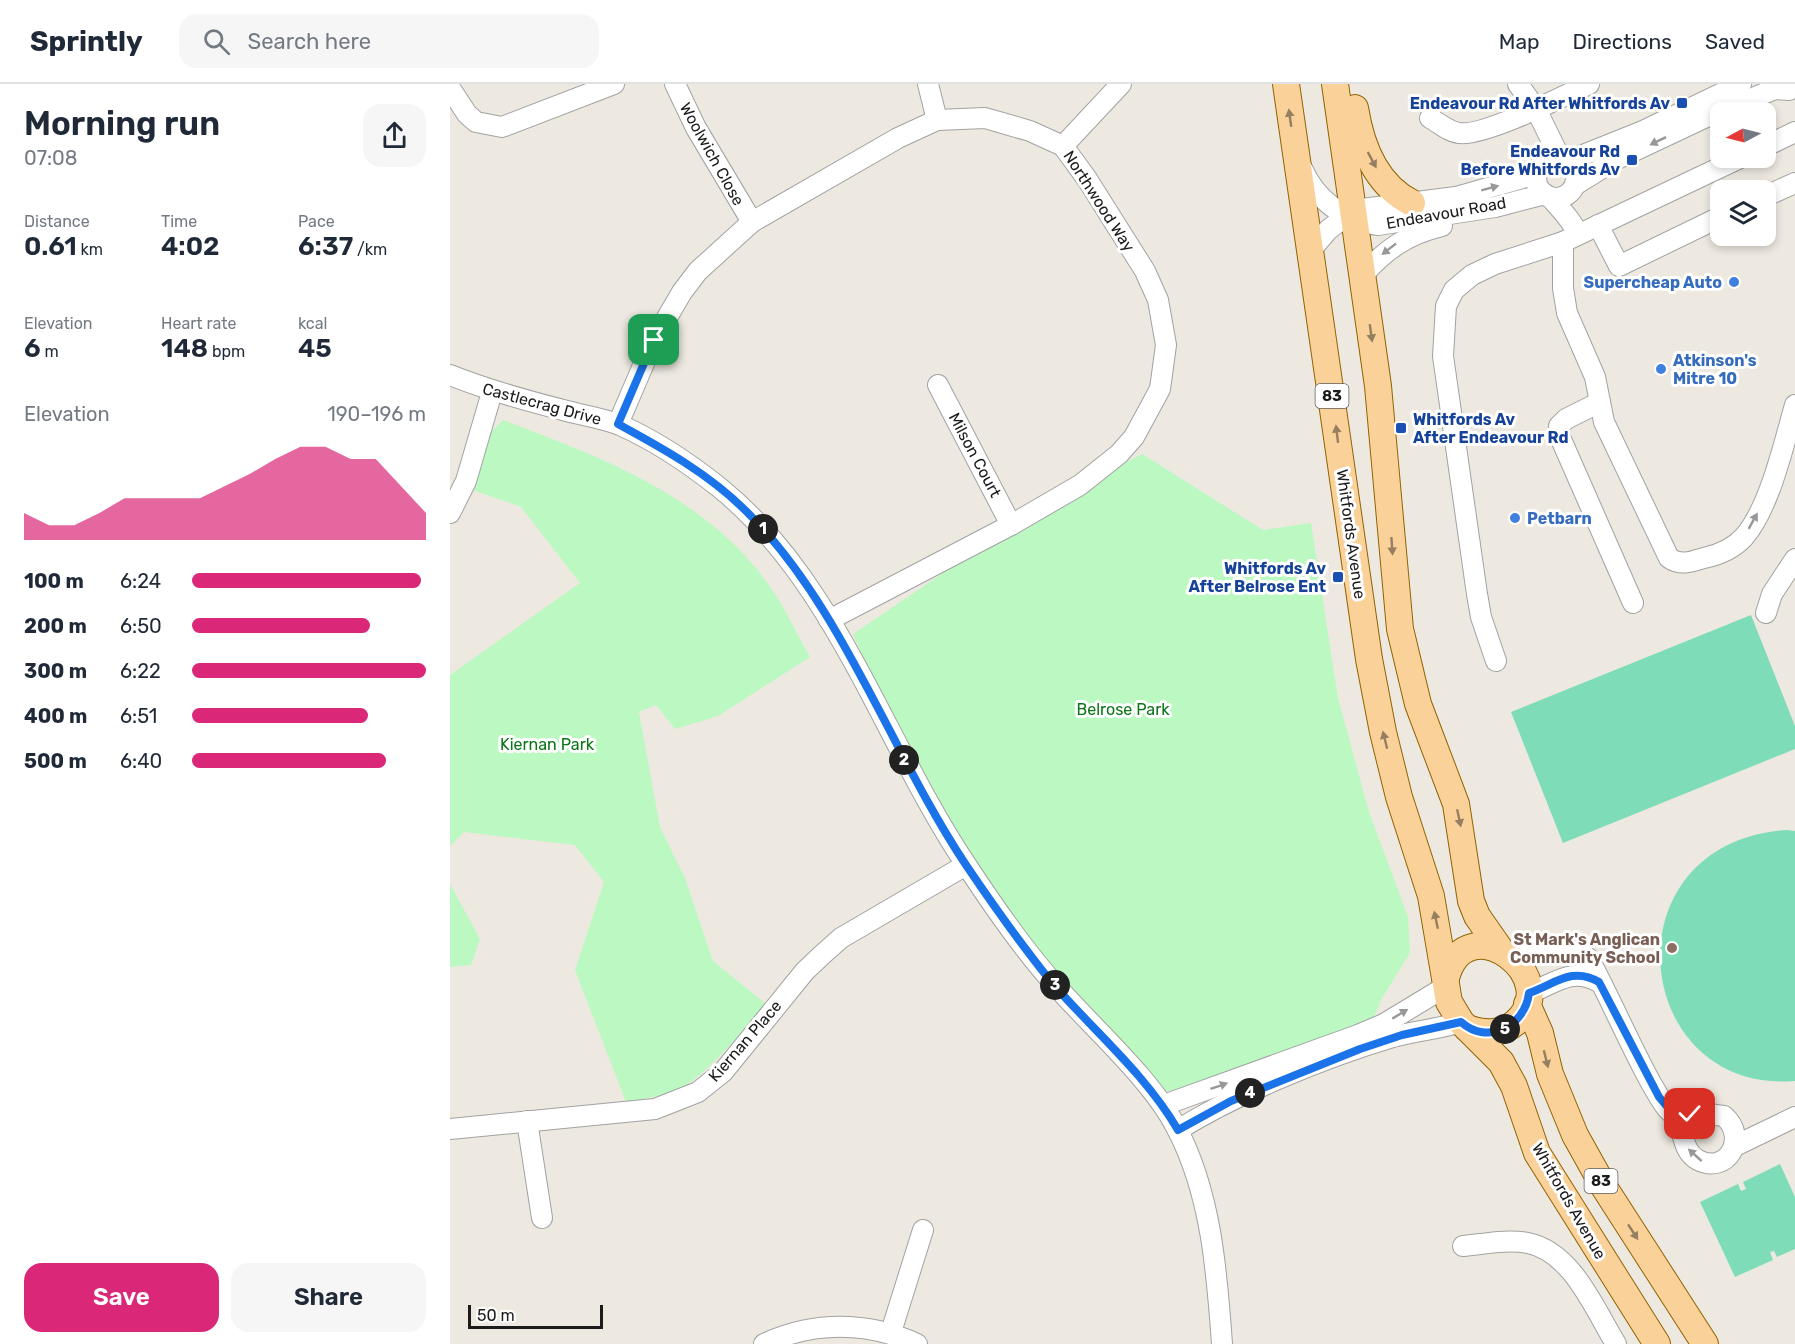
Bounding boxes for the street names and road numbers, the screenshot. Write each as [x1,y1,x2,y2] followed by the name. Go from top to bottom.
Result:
[676,99,748,209] street label: Woolwich Close
[1059,147,1139,255] street label: Northwood Way
[1385,193,1507,233] street label: Endeavour Road
[480,379,604,429] street label: Castlecrag Drive
[1316,384,1348,408] road number: 83
[945,409,1005,501] street label: Milson Court
[1332,468,1370,600] street label: Whitfords Avenue
[705,996,785,1086] street label: Kiernan Place
[1528,1140,1610,1263] street label: Whitfords Avenue
[1584,1169,1618,1193] road number: 83

